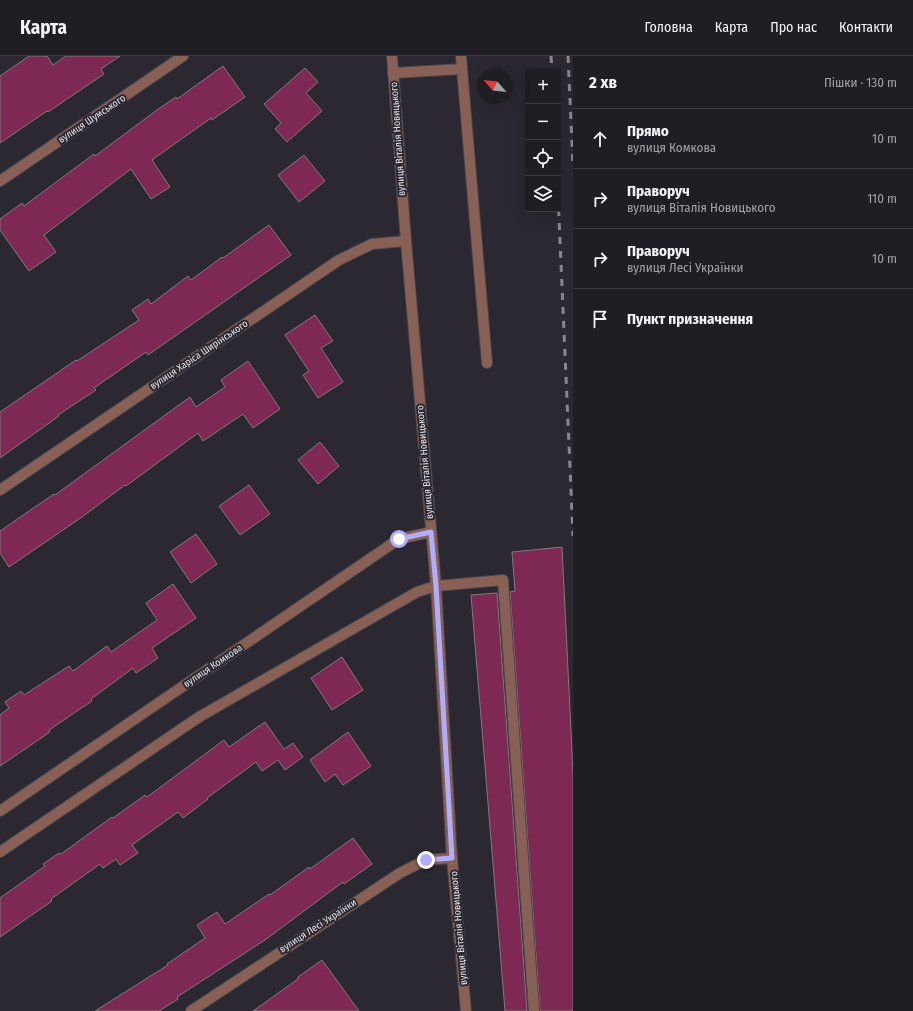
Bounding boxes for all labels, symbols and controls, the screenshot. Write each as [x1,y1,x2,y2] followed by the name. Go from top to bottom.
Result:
[20,16,67,39] text: Карта
[645,19,693,36] text: Головна
[715,19,748,36] text: Карта
[770,19,817,36] text: Про нас
[839,19,893,36] text: Контакти
[477,68,513,104] north arrow
[525,68,561,212] map controls
[525,68,561,104] button: +
[589,72,617,93] text: 2 хв
[824,75,897,90] text: Пішки · 130 m
[387,82,408,197] street label: вулиця Віталія Новицького
[56,92,128,146] street label: вулиця Шумського
[525,104,561,140] button: −
[627,122,669,140] text: Прямо
[589,128,611,150] icon: ahead
[872,131,897,146] text: 10 m
[525,140,561,176] button: locate
[627,140,716,155] text: вулиця Комкова
[525,176,561,212] button: layers
[627,182,690,200] text: Праворуч
[589,188,611,210] icon: right
[867,191,897,206] text: 110 m
[627,200,776,215] text: вулиця Віталія Новицького
[627,242,690,260] text: Праворуч
[589,248,611,270] icon: right
[872,251,897,266] text: 10 m
[627,260,744,275] text: вулиця Лесі Українки
[589,308,611,330] icon: arrive
[627,310,753,328] text: Пункт призначення
[147,317,250,392] street label: вулиця Харіса Ширінського
[413,405,436,520] street label: вулиця Віталія Новицького
[390,530,408,548] route start
[181,642,245,690] street label: вулиця Комкова
[417,851,435,869] route end
[447,871,470,986] street label: вулиця Віталія Новицького
[277,896,359,955] street label: вулиця Лесі Українки

